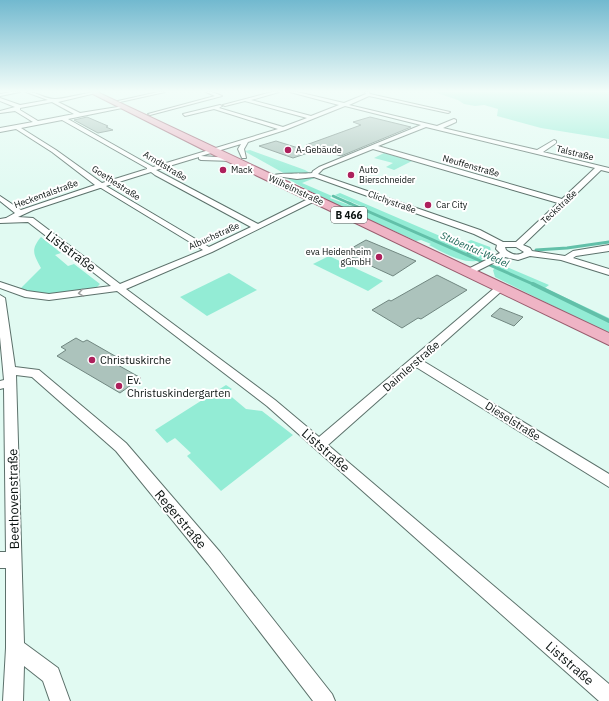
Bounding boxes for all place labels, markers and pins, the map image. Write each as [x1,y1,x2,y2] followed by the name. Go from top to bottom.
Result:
[296,144,342,155] place label: A-Gebäude
[283,145,293,155] marker: A-Gebäude
[231,164,253,175] place label: Mack
[359,164,416,185] place label: Auto Bierschneider
[218,165,228,175] marker: Mack
[346,170,356,180] marker: Auto Bierschneider
[436,199,468,210] place label: Car City
[423,200,433,210] marker: Car City
[306,246,371,267] place label: eva Heidenheim gGmbH
[374,252,384,262] marker: eva Heidenheim gGmbH
[100,353,171,367] place label: Christuskirche
[87,355,97,365] marker: Christuskirche
[127,373,230,400] place label: Ev. Christuskindergarten
[114,381,124,391] marker: Ev. Christuskindergarten

